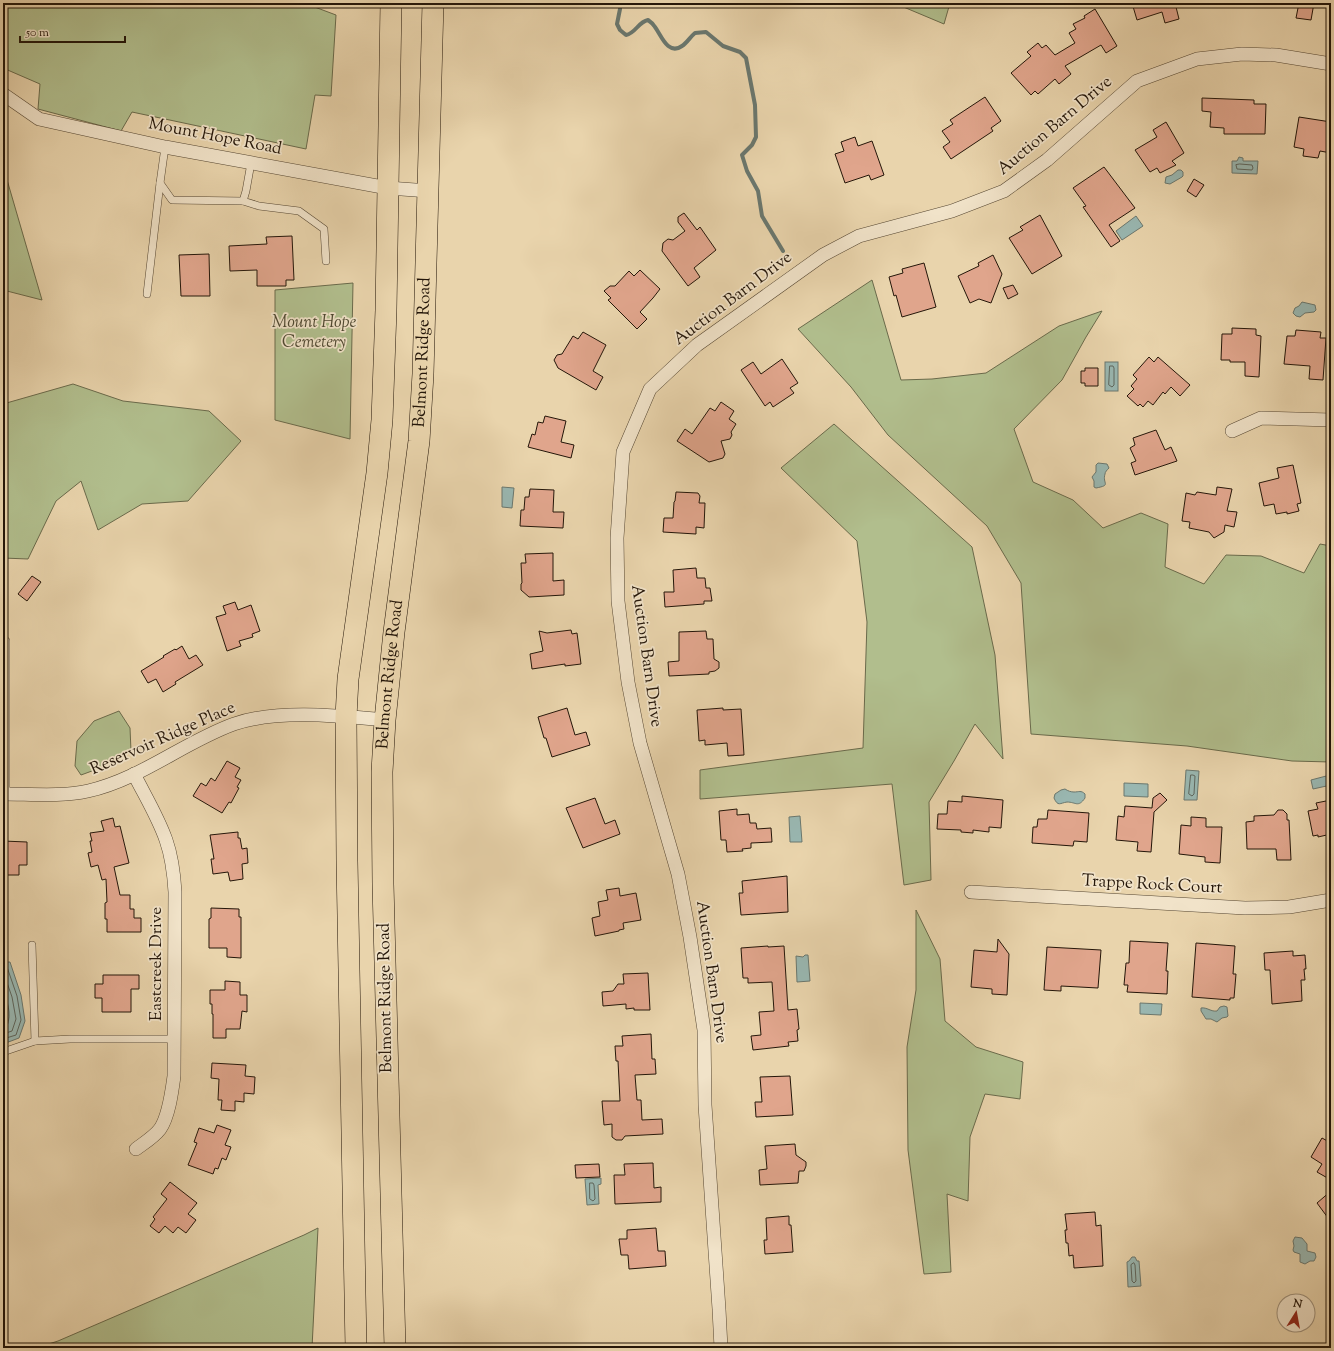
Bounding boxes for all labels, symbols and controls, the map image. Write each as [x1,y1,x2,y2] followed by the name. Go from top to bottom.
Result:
[20,18,125,44] scale bar
[25,24,49,42] text: 50 m
[992,71,1118,181] street label: Auction Barn Drive
[146,112,284,162] street label: Mount Hope Road
[669,246,798,352] street label: Auction Barn Drive
[408,277,438,428] street label: Belmont Ridge Road
[272,311,356,355] park label: Mount Hope Cemetery
[624,583,668,729] street label: Auction Barn Drive
[371,598,410,750] street label: Belmont Ridge Road
[87,696,240,782] street label: Reservoir Ridge Place
[1081,869,1223,901] street label: Trappe Rock Court
[689,899,733,1045] street label: Auction Barn Drive
[145,907,169,1021] street label: Eastcreek Drive
[373,922,399,1073] street label: Belmont Ridge Road
[1276,1293,1316,1333] north arrow
[1291,1295,1304,1313] text: N

